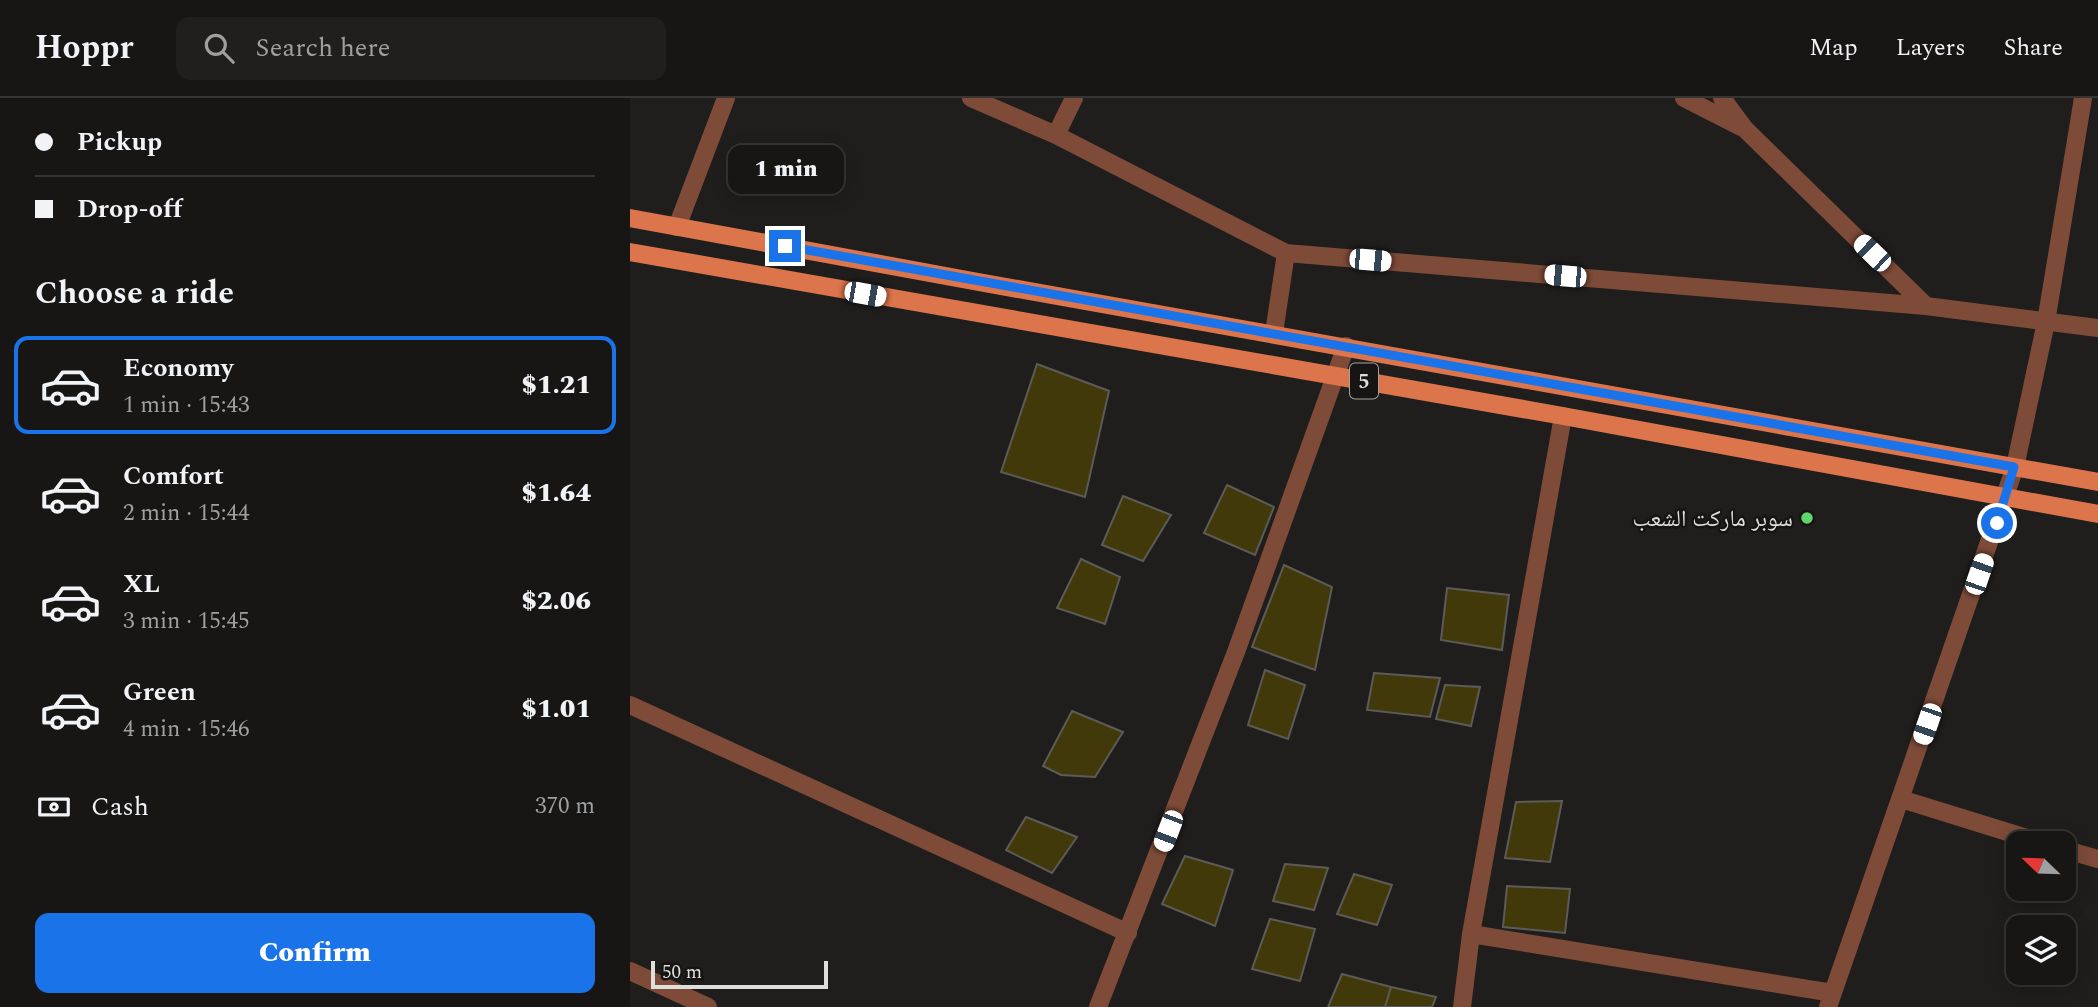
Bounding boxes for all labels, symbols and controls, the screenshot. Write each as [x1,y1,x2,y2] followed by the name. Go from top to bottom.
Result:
[176,17,666,80] search box
[35,23,134,73] text: Hoppr
[256,28,390,68] text: Search here
[200,29,238,67] icon: search
[1809,30,1858,66] text: Map
[1896,30,1966,66] text: Layers
[2004,30,2063,66] text: Share
[77,122,162,162] text: Pickup
[727,144,843,194] callout: 1 min
[754,152,818,187] text: 1 min
[77,189,182,229] text: Drop-off
[769,230,801,262] route end
[1850,231,1895,275] car
[1349,248,1392,272] car
[1544,264,1587,288] car
[35,269,234,318] text: Choose a ride
[843,280,888,308] car
[123,348,233,388] text: Economy
[39,354,102,417] icon: car
[1350,364,1378,398] road number: 5
[521,365,591,405] text: $1.21
[123,388,250,423] text: 1 min · 15:43
[123,456,224,496] text: Comfort
[39,462,102,525] icon: car
[521,473,591,513] text: $1.64
[123,496,250,531] text: 2 min · 15:44
[1633,502,1793,537] place label: سوبر ماركت الشعب
[1981,507,2013,539] route start
[1799,510,1815,526] marker: سوبر ماركت الشعب
[1963,551,1996,597] car
[123,564,160,604] text: XL
[39,570,102,633] icon: car
[521,581,591,621] text: $2.06
[123,604,250,639] text: 3 min · 15:45
[123,672,196,712] text: Green
[39,678,102,741] icon: car
[521,689,591,729] text: $1.01
[1911,701,1944,747] car
[123,712,250,747] text: 4 min · 15:46
[91,787,149,827] text: Cash
[35,788,73,826] icon: cash
[535,789,595,824] text: 370 m
[1151,808,1186,854] car
[2006,831,2076,901] north arrow
[2006,831,2076,985] map controls
[35,913,595,993] button: Confirm
[2006,915,2076,985] button: layers
[651,958,828,990] scale bar
[662,958,702,987] text: 50 m

